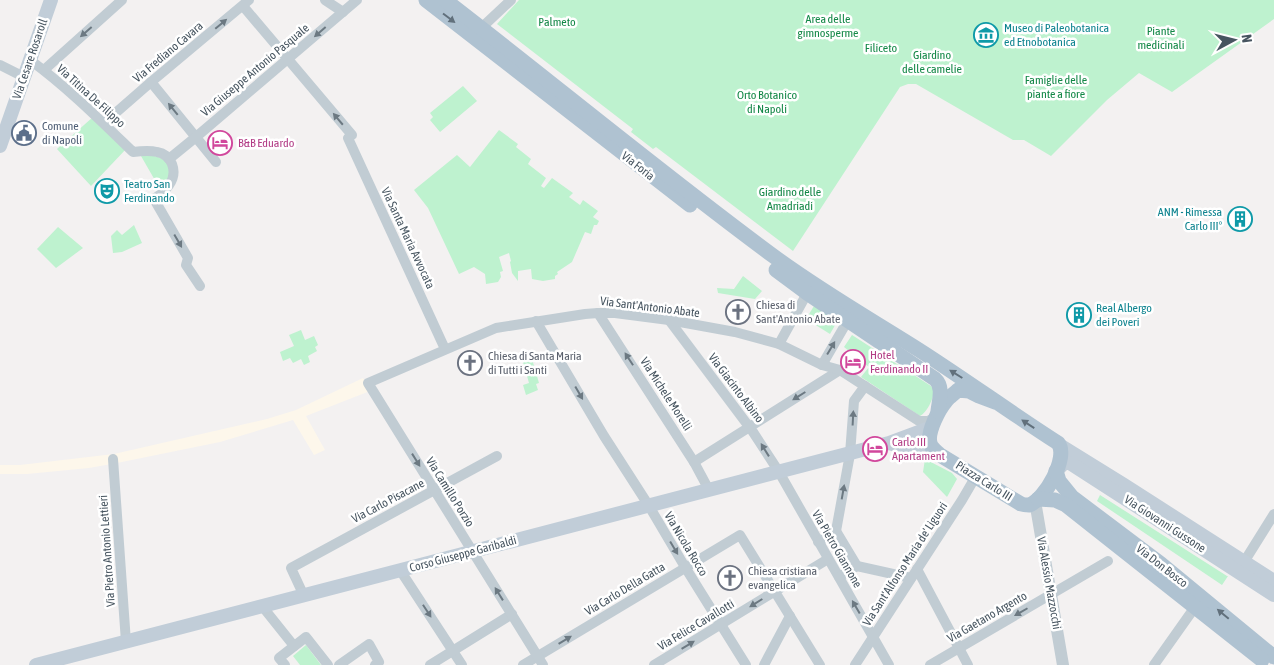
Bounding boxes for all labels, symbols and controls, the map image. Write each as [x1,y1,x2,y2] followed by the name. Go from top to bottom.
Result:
[443,12,456,23] one-way arrow
[797,12,859,40] park label: Area delle gimnosperme
[538,15,576,29] park label: Palmeto
[1209,15,1259,65] north arrow
[10,16,51,101] street label: Via Cesare Rosaroll
[214,18,227,29] one-way arrow
[130,19,206,85] street label: Via Frediano Cavara
[198,21,312,119] street label: Via Giuseppe Antonio Pasquale
[1004,21,1109,49] place label: Museo di Paleobotanica ed Etnobotanica
[973,22,999,48] museum icon: Museo di Paleobotanica ed Etnobotanica
[1137,24,1185,52] park label: Piante medicinali
[313,26,326,37] one-way arrow
[79,27,92,38] one-way arrow
[1238,33,1255,43] text: N
[865,41,898,55] park label: Filiceto
[902,48,962,76] park label: Giardino delle camelie
[54,62,128,131] street label: Via Titina De Filippo
[1025,73,1087,101] park label: Famiglie delle piante a fiore
[737,88,797,116] park label: Orto Botanico di Napoli
[168,103,179,116] one-way arrow
[333,113,344,125] one-way arrow
[42,119,82,147] place label: Comune di Napoli
[11,120,37,146] public building icon: Comune di Napoli
[207,130,233,156] hotel icon: B&B Eduardo
[238,136,295,150] place label: B&B Eduardo
[619,149,657,183] street label: Via Foria
[124,177,175,205] place label: Teatro San Ferdinando
[94,178,120,204] theatre icon: Teatro San Ferdinando
[378,185,438,291] street label: Via Santa Maria Avvocata
[759,185,821,213] park label: Giardino delle Amadriadi
[1158,205,1222,233] place label: ANM - Rimessa Carlo III°
[1227,206,1253,232] building icon: ANM - Rimessa Carlo III°
[174,234,182,248] one-way arrow
[599,294,701,320] street label: Via Sant'Antonio Abate
[756,298,840,326] place label: Chiesa di Sant'Antonio Abate
[725,299,751,325] church icon: Chiesa di Sant'Antonio Abate
[1096,301,1152,329] place label: Real Albergo dei Poveri
[1066,302,1092,328] building icon: Real Albergo dei Poveri
[827,342,836,355] one-way arrow
[870,348,928,376] place label: Hotel Ferdinando II
[488,349,582,377] place label: Chiesa di Santa Maria di Tutti i Santi
[840,349,866,375] hotel icon: Hotel Ferdinando II
[457,350,483,376] church icon: Chiesa di Santa Maria di Tutti i Santi
[705,351,767,426] street label: Via Giacinto Albino
[624,353,633,366] one-way arrow
[637,355,695,433] street label: Via Michele Morelli
[949,369,962,378] one-way arrow
[574,387,583,400] one-way arrow
[793,392,806,401] one-way arrow
[849,410,857,426] one-way arrow
[1022,419,1035,428] one-way arrow
[892,435,946,463] place label: Carlo III Apartament
[862,436,888,462] hotel icon: Carlo III Apartament
[760,443,769,456] one-way arrow
[411,454,420,467] one-way arrow
[423,455,477,530] street label: Via Camillo Porzio
[953,458,1015,504] street label: Piazza Carlo III
[349,476,427,526] street label: Via Carlo Pisacane
[840,484,848,500] one-way arrow
[1122,492,1208,556] street label: Via Giovanni Gussone
[96,495,118,607] street label: Via Pietro Antonio Lettieri
[860,499,950,629] street label: Via Sant'Alfonso Maria de' Liguori
[809,508,865,590] street label: Via Pietro Giannone
[661,509,711,579] street label: Via Nicola Rocco
[408,533,518,575] street label: Corso Giuseppe Garibaldi
[1034,535,1064,631] street label: Via Alessio Mazzocchi
[669,541,678,554] one-way arrow
[1134,542,1191,591] street label: Via Don Bosco
[582,560,668,618] street label: Via Carlo Della Gatta
[748,564,817,592] place label: Chiesa cristiana evangelica
[717,565,743,591] church icon: Chiesa cristiana evangelica
[494,587,503,601] one-way arrow
[945,588,1030,645] street label: Via Gaetano Argento
[655,597,737,653] street label: Via Felice Cavallotti
[750,598,763,607] one-way arrow
[852,601,861,614] one-way arrow
[422,605,432,618] one-way arrow
[1014,608,1027,617] one-way arrow
[1217,609,1230,620] one-way arrow
[559,635,572,644] one-way arrow
[681,640,694,649] one-way arrow

